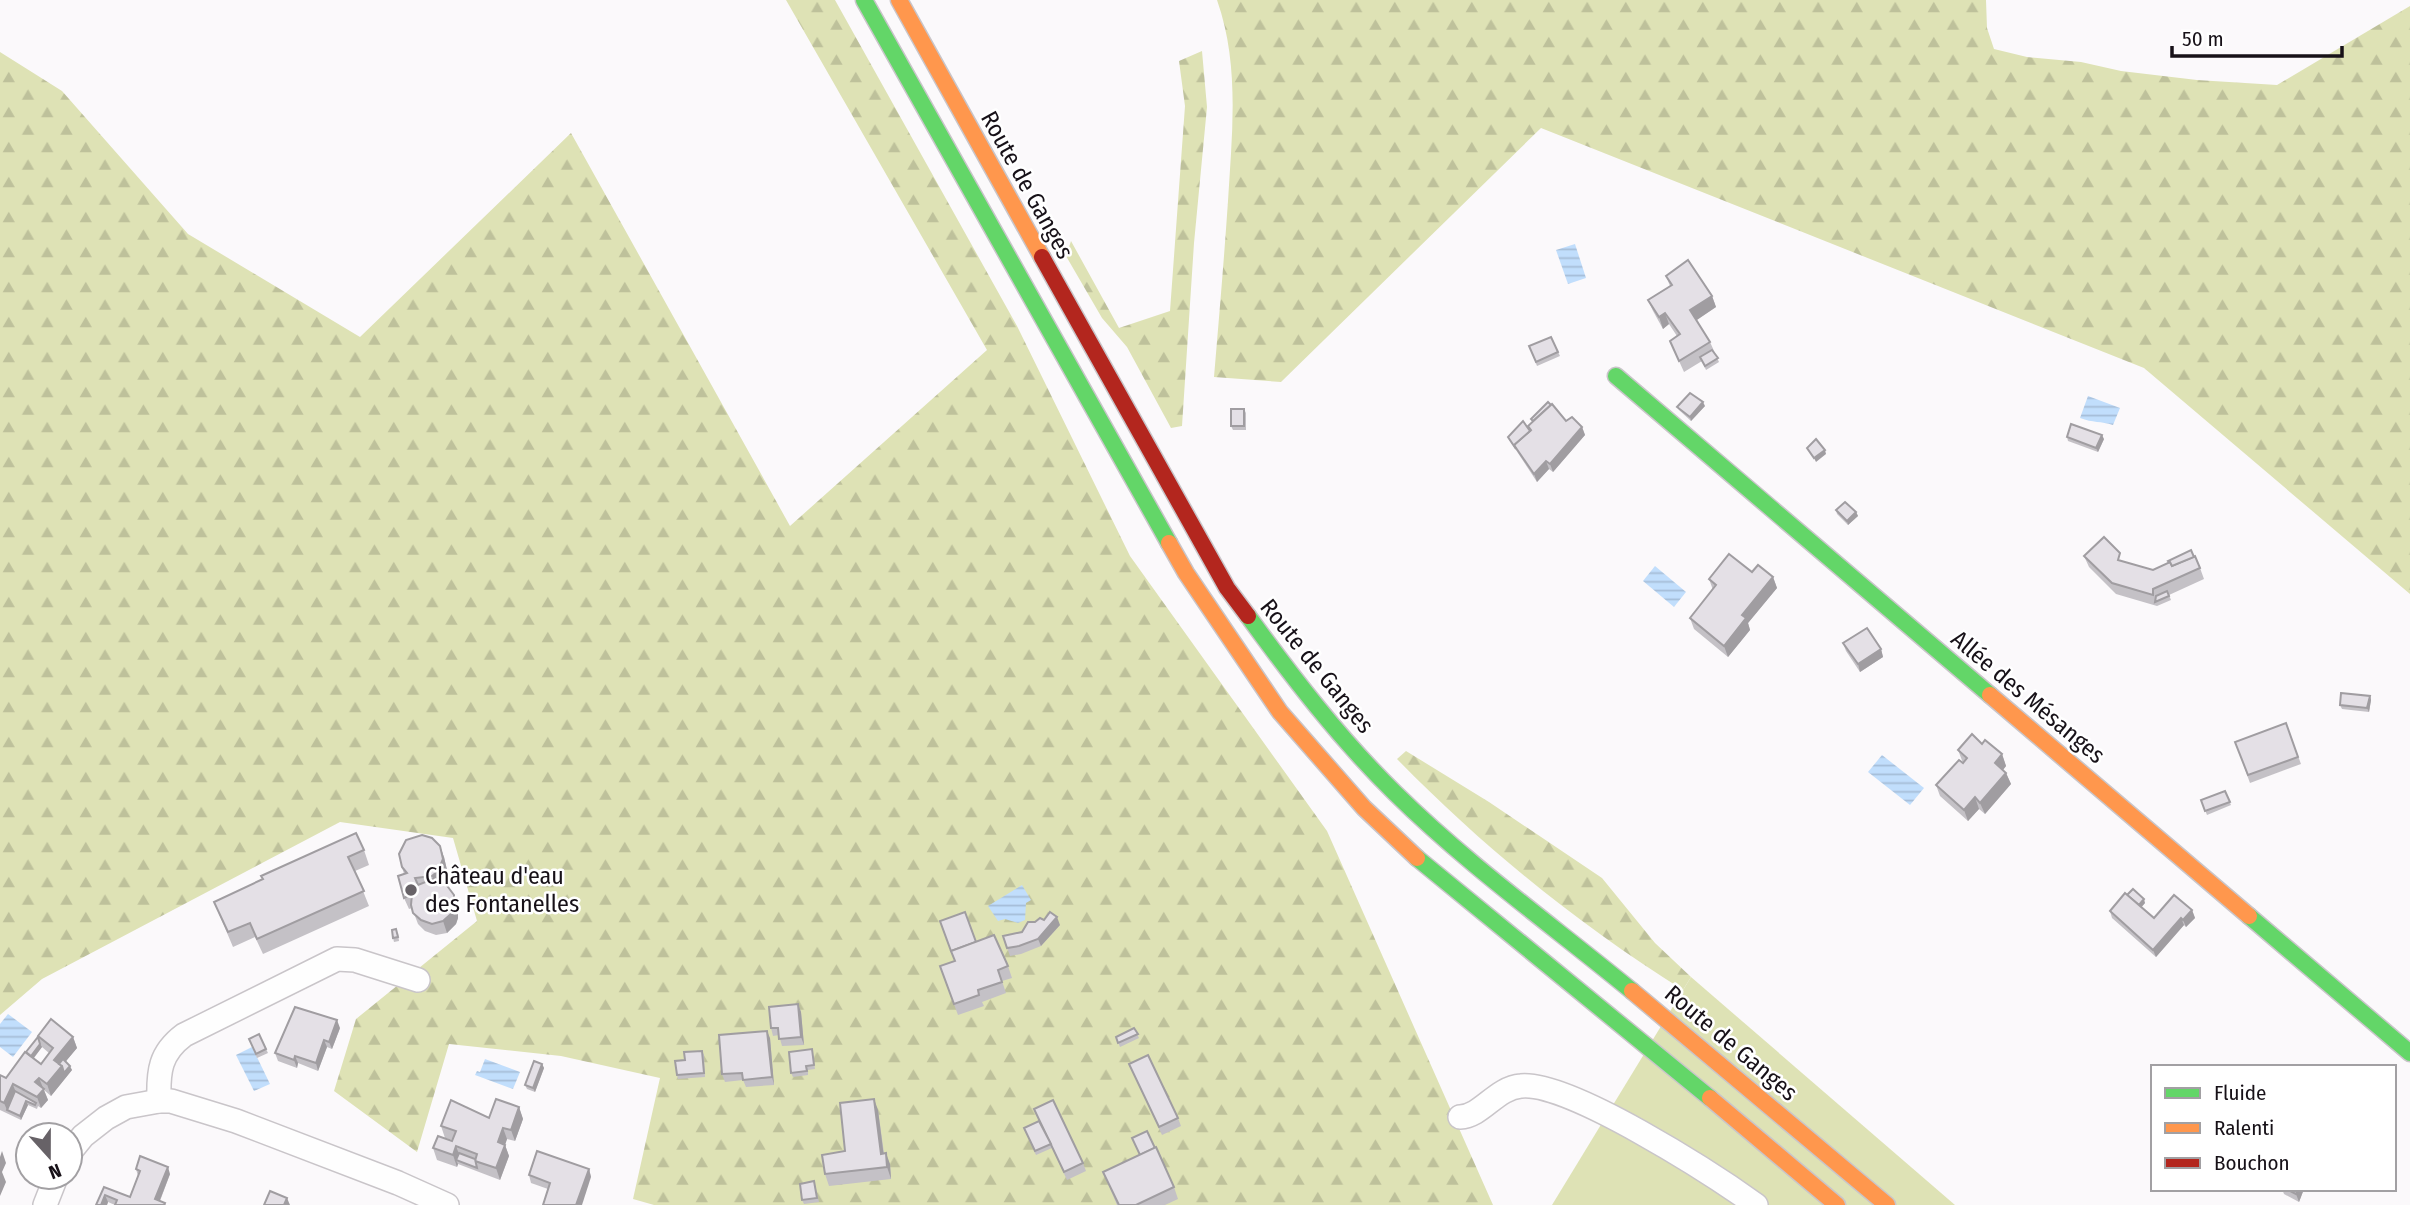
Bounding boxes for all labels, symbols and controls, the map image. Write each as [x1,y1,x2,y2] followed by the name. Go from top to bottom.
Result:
[2172,14,2342,58] scale bar
[2182,26,2224,52] text: 50 m
[975,106,1079,264] street label: Route de Ganges
[1254,593,1380,739] street label: Route de Ganges
[1946,625,2110,769] street label: Allée des Mésanges
[425,862,579,918] place label: Château d'eau des Fontanelles
[403,882,419,898] marker: Château d'eau des Fontanelles
[1659,979,1803,1107] street label: Route de Ganges
[2151,1065,2396,1191] legend
[2214,1080,2266,1106] text: Fluide
[2214,1115,2274,1141] text: Ralenti
[14,1121,84,1191] north arrow
[2214,1150,2290,1176] text: Bouchon
[45,1159,64,1184] text: N

